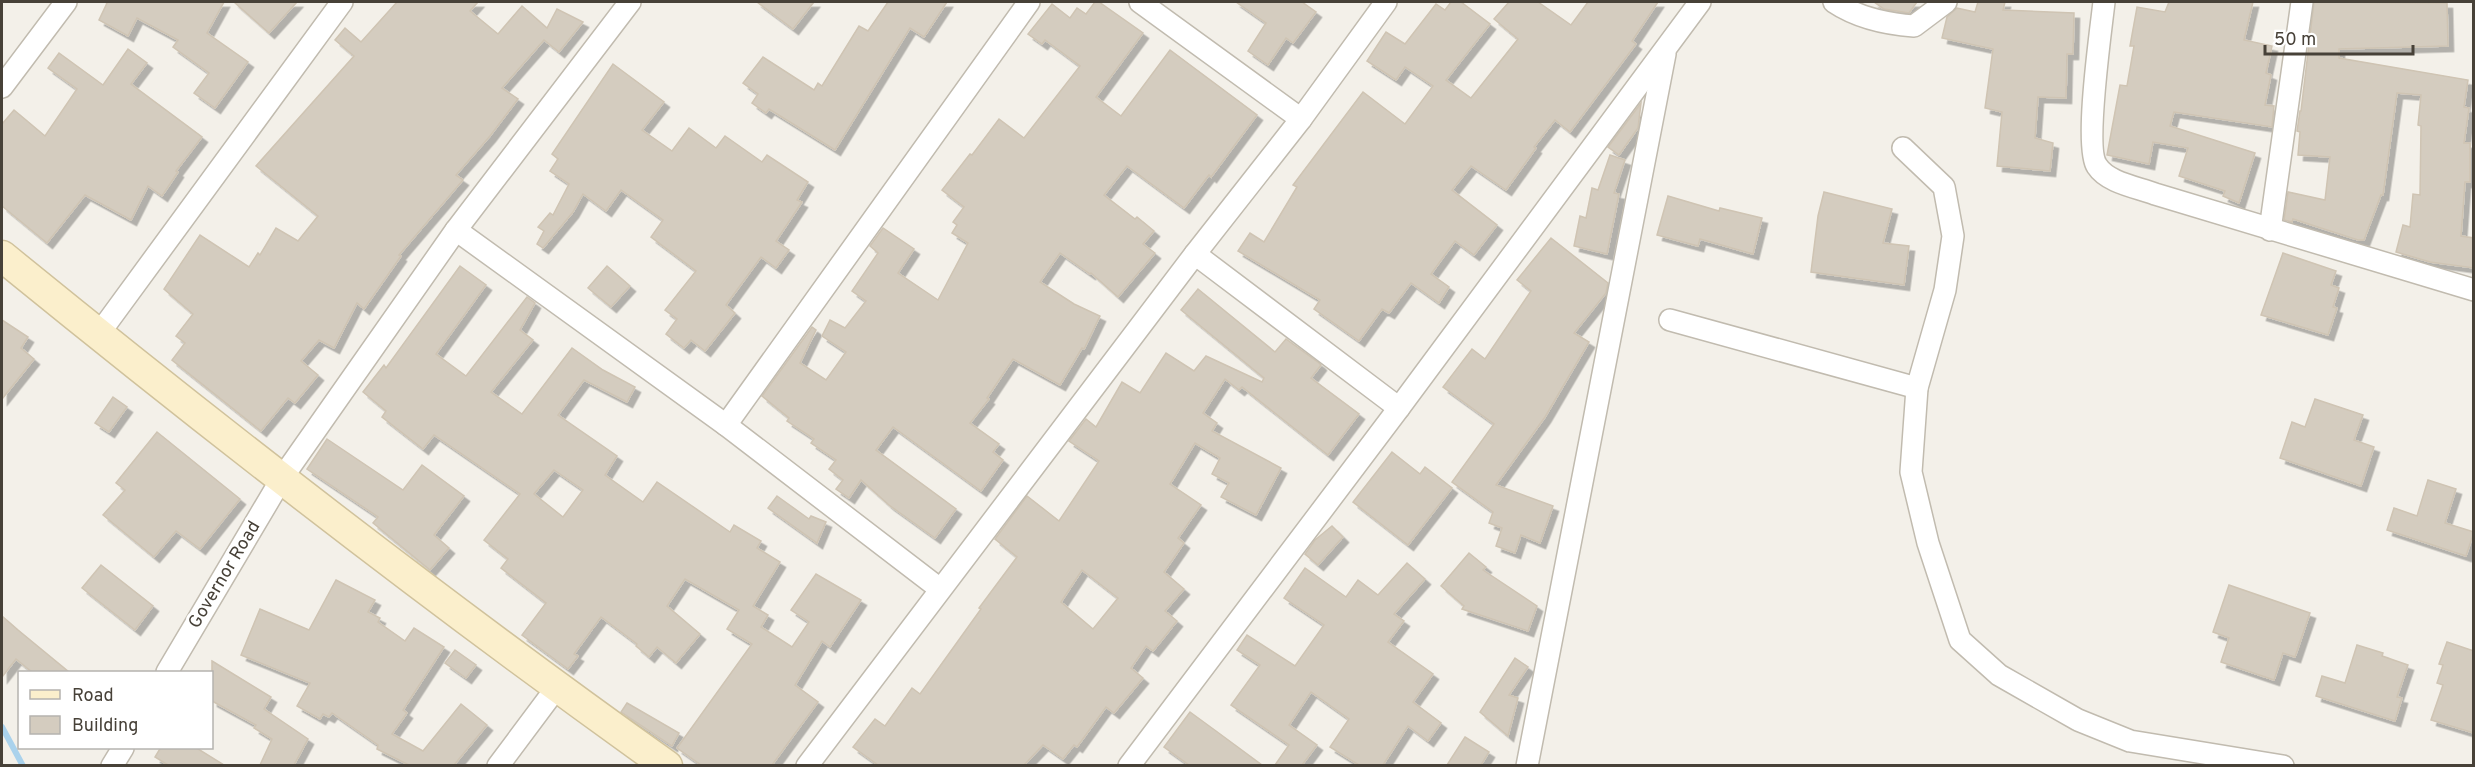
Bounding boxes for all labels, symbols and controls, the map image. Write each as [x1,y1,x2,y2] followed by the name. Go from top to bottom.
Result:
[2265,18,2414,56] scale bar
[2274,29,2316,52] text: 50 m
[184,517,266,633] street label: Governor Road
[18,671,213,749] legend
[72,685,114,708] text: Road
[72,715,138,738] text: Building

